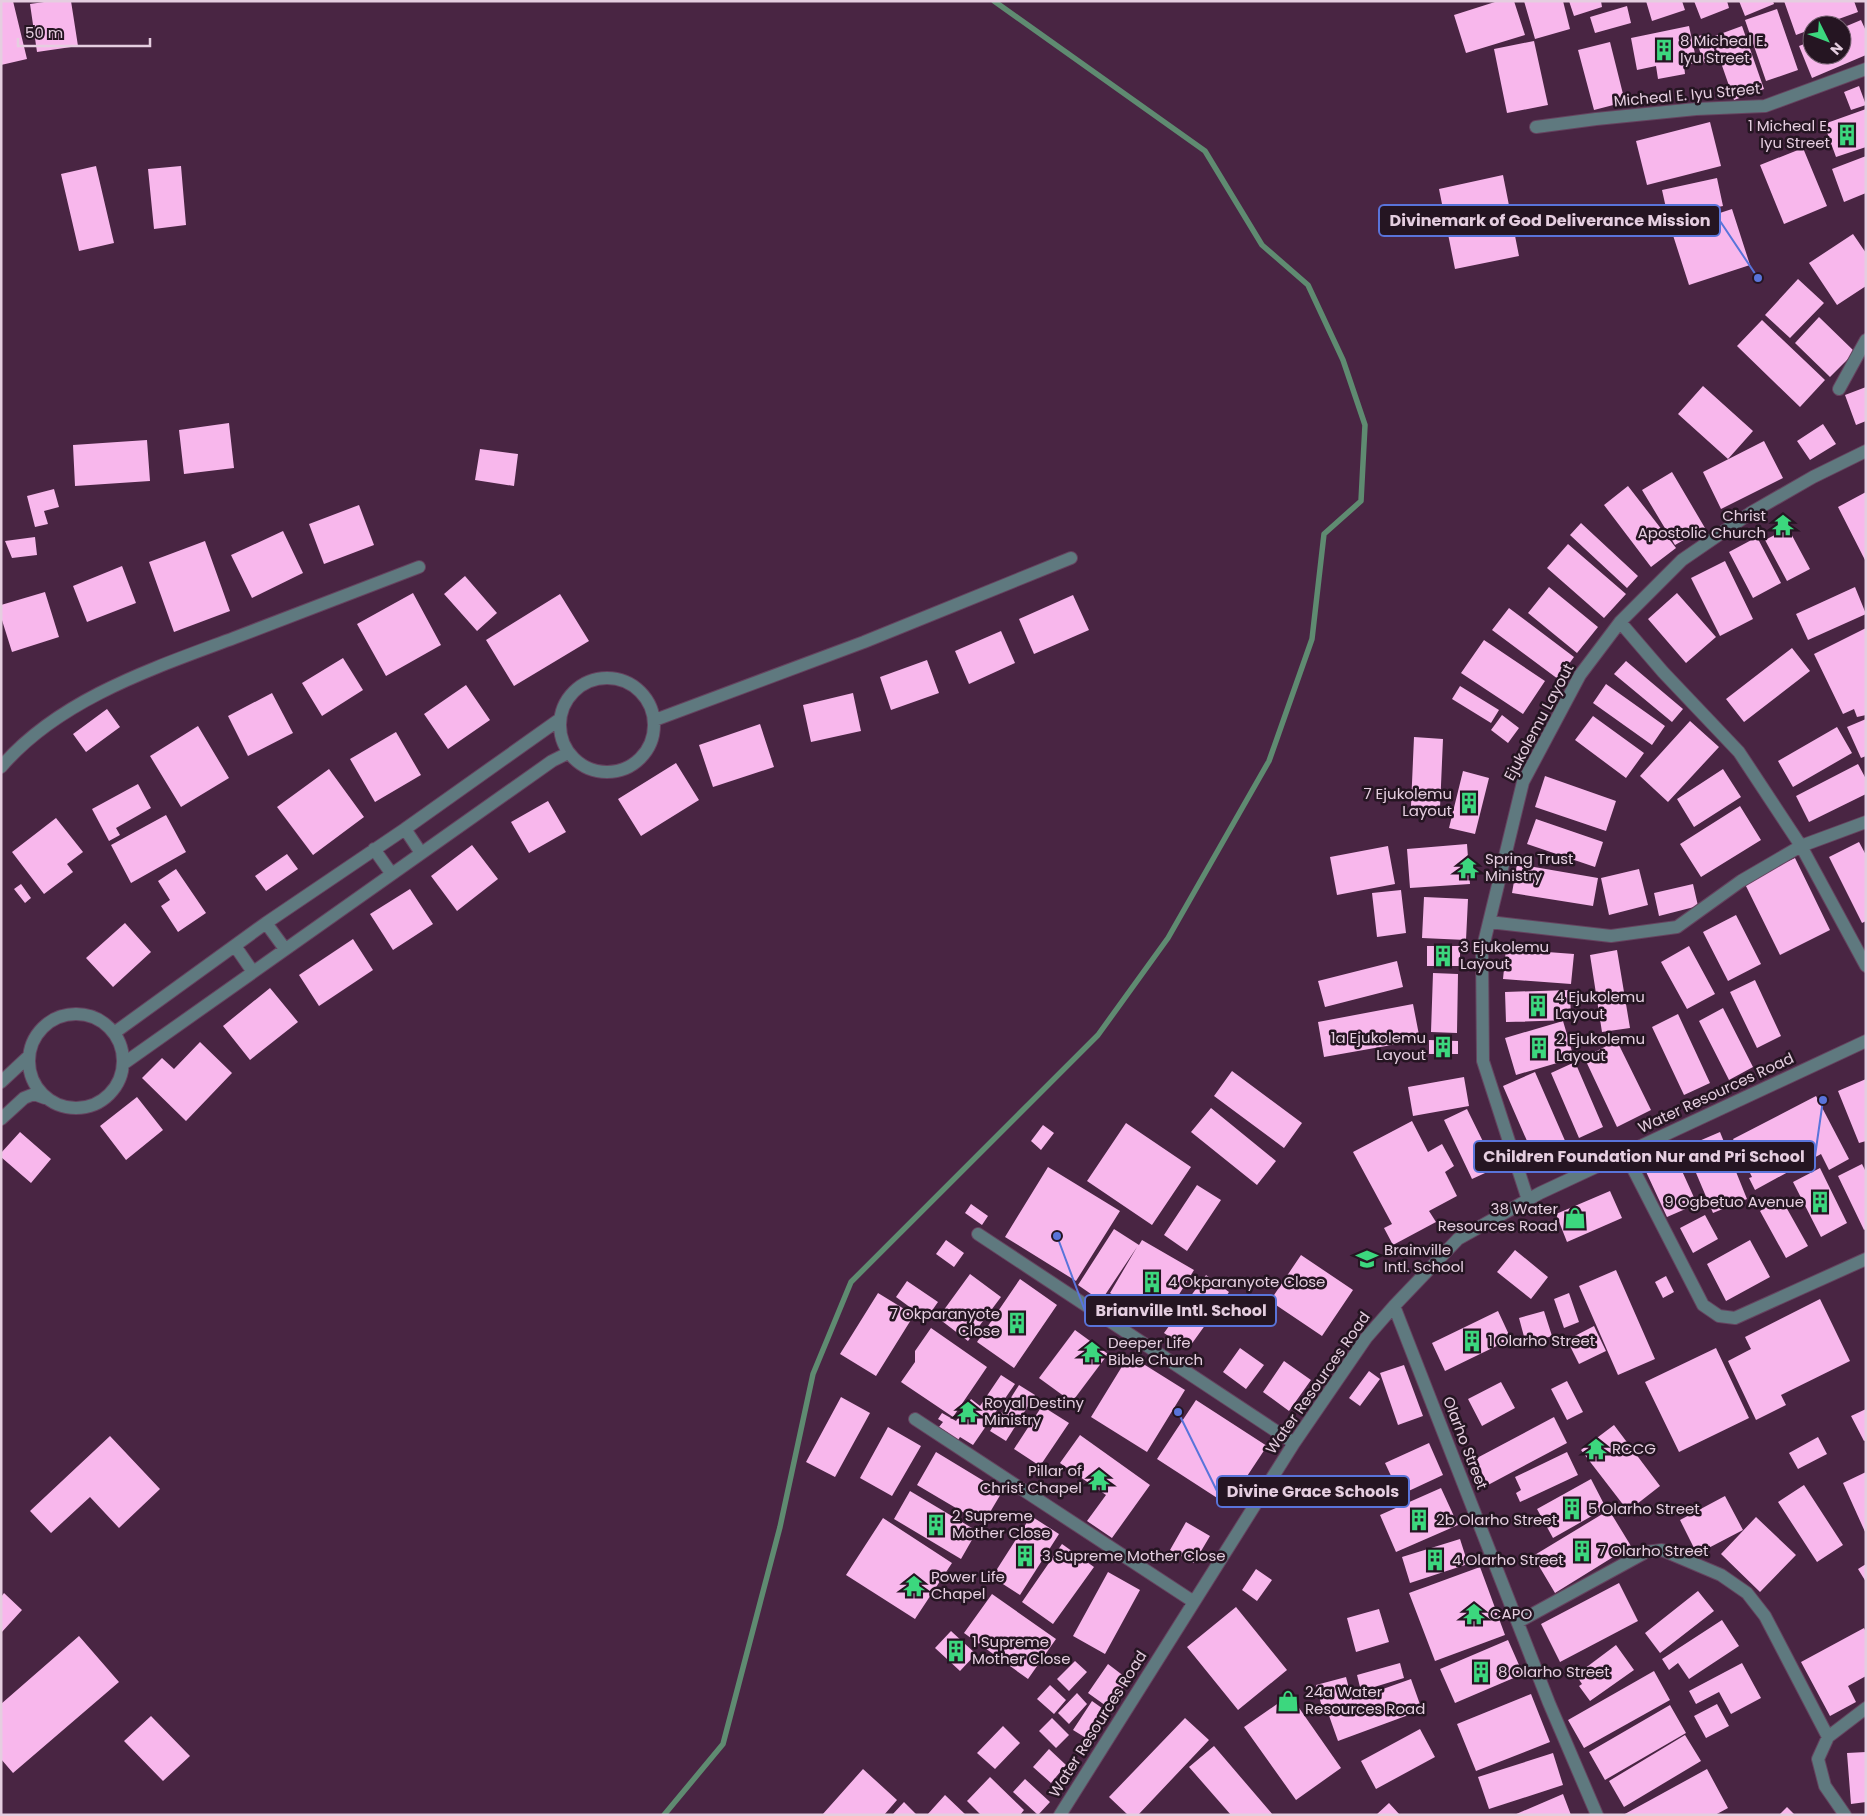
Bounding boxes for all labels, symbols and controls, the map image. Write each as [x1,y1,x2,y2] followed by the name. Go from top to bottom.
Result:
[18,15,150,47] scale bar
[1802,15,1852,65] north arrow
[25,22,63,43] text: 50 m
[1680,30,1767,68] place label: 8 Micheal E. Iyu Street
[1651,37,1677,63] building icon: 8 Micheal E. Iyu Street
[1826,38,1848,59] text: N
[1613,78,1761,111] street label: Micheal E. Iyu Street
[1748,115,1830,153] place label: 1 Micheal E. Iyu Street
[1834,122,1860,148] building icon: 1 Micheal E. Iyu Street
[1379,205,1720,236] callout: Divinemark of God Deliverance Mission
[1390,209,1710,232] text: Divinemark of God Deliverance Mission
[1638,505,1766,543] place label: Christ Apostolic Church
[1770,512,1796,538] temple icon: Christ Apostolic Church
[1499,659,1578,784] street label: Ejukolemu Layout
[1363,783,1452,821] place label: 7 Ejukolemu Layout
[1456,790,1482,816] building icon: 7 Ejukolemu Layout
[1485,848,1574,886] place label: Spring Trust Ministry
[1455,855,1481,881] temple icon: Spring Trust Ministry
[1460,936,1549,974] place label: 3 Ejukolemu Layout
[1430,943,1456,969] building icon: 3 Ejukolemu Layout
[1555,986,1645,1024] place label: 4 Ejukolemu Layout
[1525,993,1551,1019] building icon: 4 Ejukolemu Layout
[1331,1027,1426,1065] place label: 1a Ejukolemu Layout
[1556,1028,1645,1066] place label: 2 Ejukolemu Layout
[1430,1034,1456,1060] building icon: 1a Ejukolemu Layout
[1526,1035,1552,1061] building icon: 2 Ejukolemu Layout
[1635,1047,1797,1138] street label: Water Resources Road
[1474,1141,1815,1172] callout: Children Foundation Nur and Pri School
[1483,1145,1805,1168] text: Children Foundation Nur and Pri School
[1807,1189,1833,1215] building icon: 9 Ogbetuo Avenue
[1664,1191,1804,1212] place label: 9 Ogbetuo Avenue
[1438,1198,1558,1236] place label: 38 Water Resources Road
[1562,1205,1588,1231] shop icon: 38 Water Resources Road
[1384,1239,1464,1277] place label: Brainville Intl. School
[1354,1246,1380,1272] school or university icon: Brainville Intl. School
[1139,1269,1165,1295] building icon: 4 Okparanyote Close
[1168,1271,1325,1292] place label: 4 Okparanyote Close
[1085,1295,1276,1326] callout: Brianville Intl. School
[1095,1299,1267,1322] text: Brianville Intl. School
[890,1303,1000,1341] place label: 7 Okparanyote Close
[1260,1307,1375,1458] street label: Water Resources Road
[1004,1310,1030,1336] building icon: 7 Okparanyote Close
[1459,1328,1485,1354] building icon: 1 Olarho Street
[1488,1330,1595,1351] place label: 1 Olarho Street
[1108,1332,1203,1370] place label: Deeper Life Bible Church
[1079,1339,1105,1365] temple icon: Deeper Life Bible Church
[984,1392,1084,1430] place label: Royal Destiny Ministry
[1438,1393,1493,1492] street label: Olarho Street
[955,1399,981,1425] temple icon: Royal Destiny Ministry
[1583,1436,1609,1462] temple icon: RCCG
[1612,1438,1656,1459] place label: RCCG
[980,1460,1082,1498] place label: Pillar of Christ Chapel
[1086,1467,1112,1493] temple icon: Pillar of Christ Chapel
[1217,1476,1409,1507] callout: Divine Grace Schools
[1227,1480,1399,1503] text: Divine Grace Schools
[1559,1496,1585,1522] building icon: 5 Olarho Street
[1588,1498,1700,1519] place label: 5 Olarho Street
[952,1505,1050,1543] place label: 2 Supreme Mother Close
[1406,1507,1432,1533] building icon: 2b Olarho Street
[1436,1509,1557,1530] place label: 2b Olarho Street
[923,1512,949,1538] building icon: 2 Supreme Mother Close
[1569,1538,1595,1564] building icon: 7 Olarho Street
[1598,1540,1709,1561] place label: 7 Olarho Street
[1012,1543,1038,1569] building icon: 3 Supreme Mother Close
[1042,1545,1226,1566] place label: 3 Supreme Mother Close
[1422,1547,1448,1573] building icon: 4 Olarho Street
[1452,1549,1564,1570] place label: 4 Olarho Street
[931,1566,1005,1604] place label: Power Life Chapel
[901,1573,927,1599] temple icon: Power Life Chapel
[1461,1601,1487,1627] temple icon: CAPO
[1490,1603,1532,1624] place label: CAPO
[972,1631,1070,1669] place label: 1 Supreme Mother Close
[943,1638,969,1664] building icon: 1 Supreme Mother Close
[1044,1646,1151,1801] street label: Water Resources Road
[1468,1659,1494,1685] building icon: 8 Olarho Street
[1498,1661,1610,1682] place label: 8 Olarho Street
[1305,1681,1425,1719] place label: 24a Water Resources Road
[1275,1688,1301,1714] shop icon: 24a Water Resources Road

